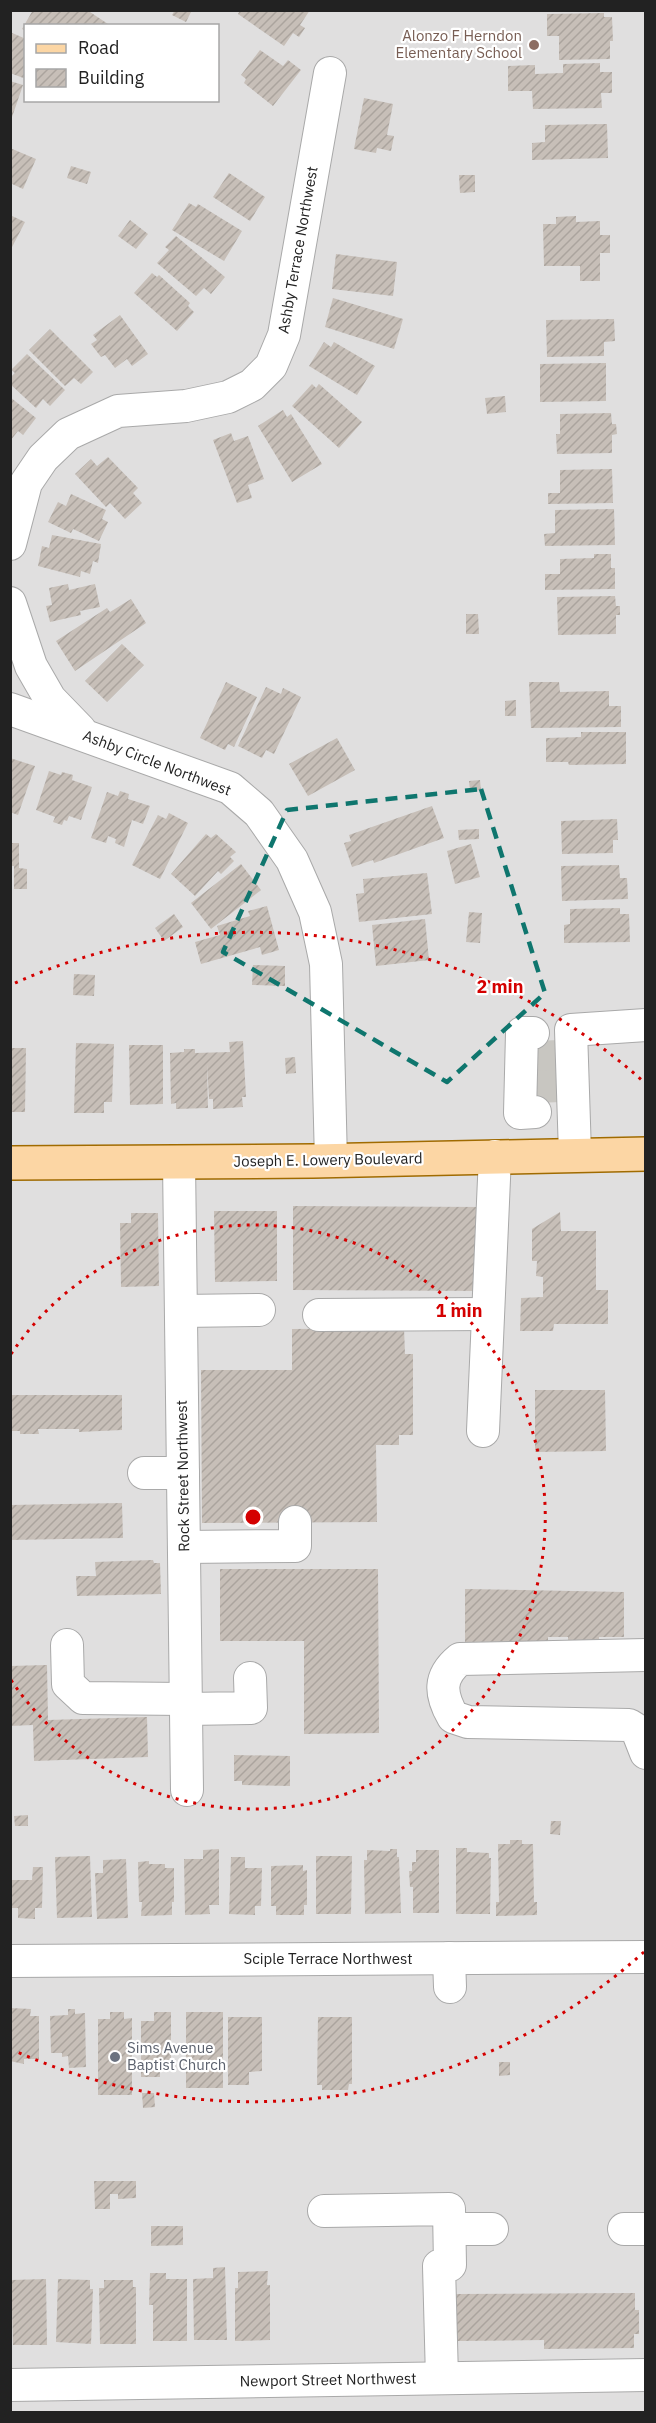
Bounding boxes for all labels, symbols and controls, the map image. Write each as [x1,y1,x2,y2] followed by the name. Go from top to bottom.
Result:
[24,24,219,102] legend
[395,26,522,62] place label: Alonzo F Herndon Elementary School
[78,36,119,59] text: Road
[527,38,541,52] marker: Alonzo F Herndon Elementary School
[78,66,145,89] text: Building
[273,165,322,335] street label: Ashby Terrace Northwest
[80,725,234,800] street label: Ashby Circle Northwest
[476,975,524,998] text: 2 min
[233,1148,423,1171] street label: Joseph E. Lowery Boulevard
[435,1299,483,1322] text: 1 min
[172,1400,193,1552] street label: Rock Street Northwest
[243,1507,263,1527] centre of rings
[243,1949,413,1968] street label: Sciple Terrace Northwest
[127,2038,226,2074] place label: Sims Avenue Baptist Church
[108,2050,122,2064] marker: Sims Avenue Baptist Church
[239,2368,417,2391] street label: Newport Street Northwest

